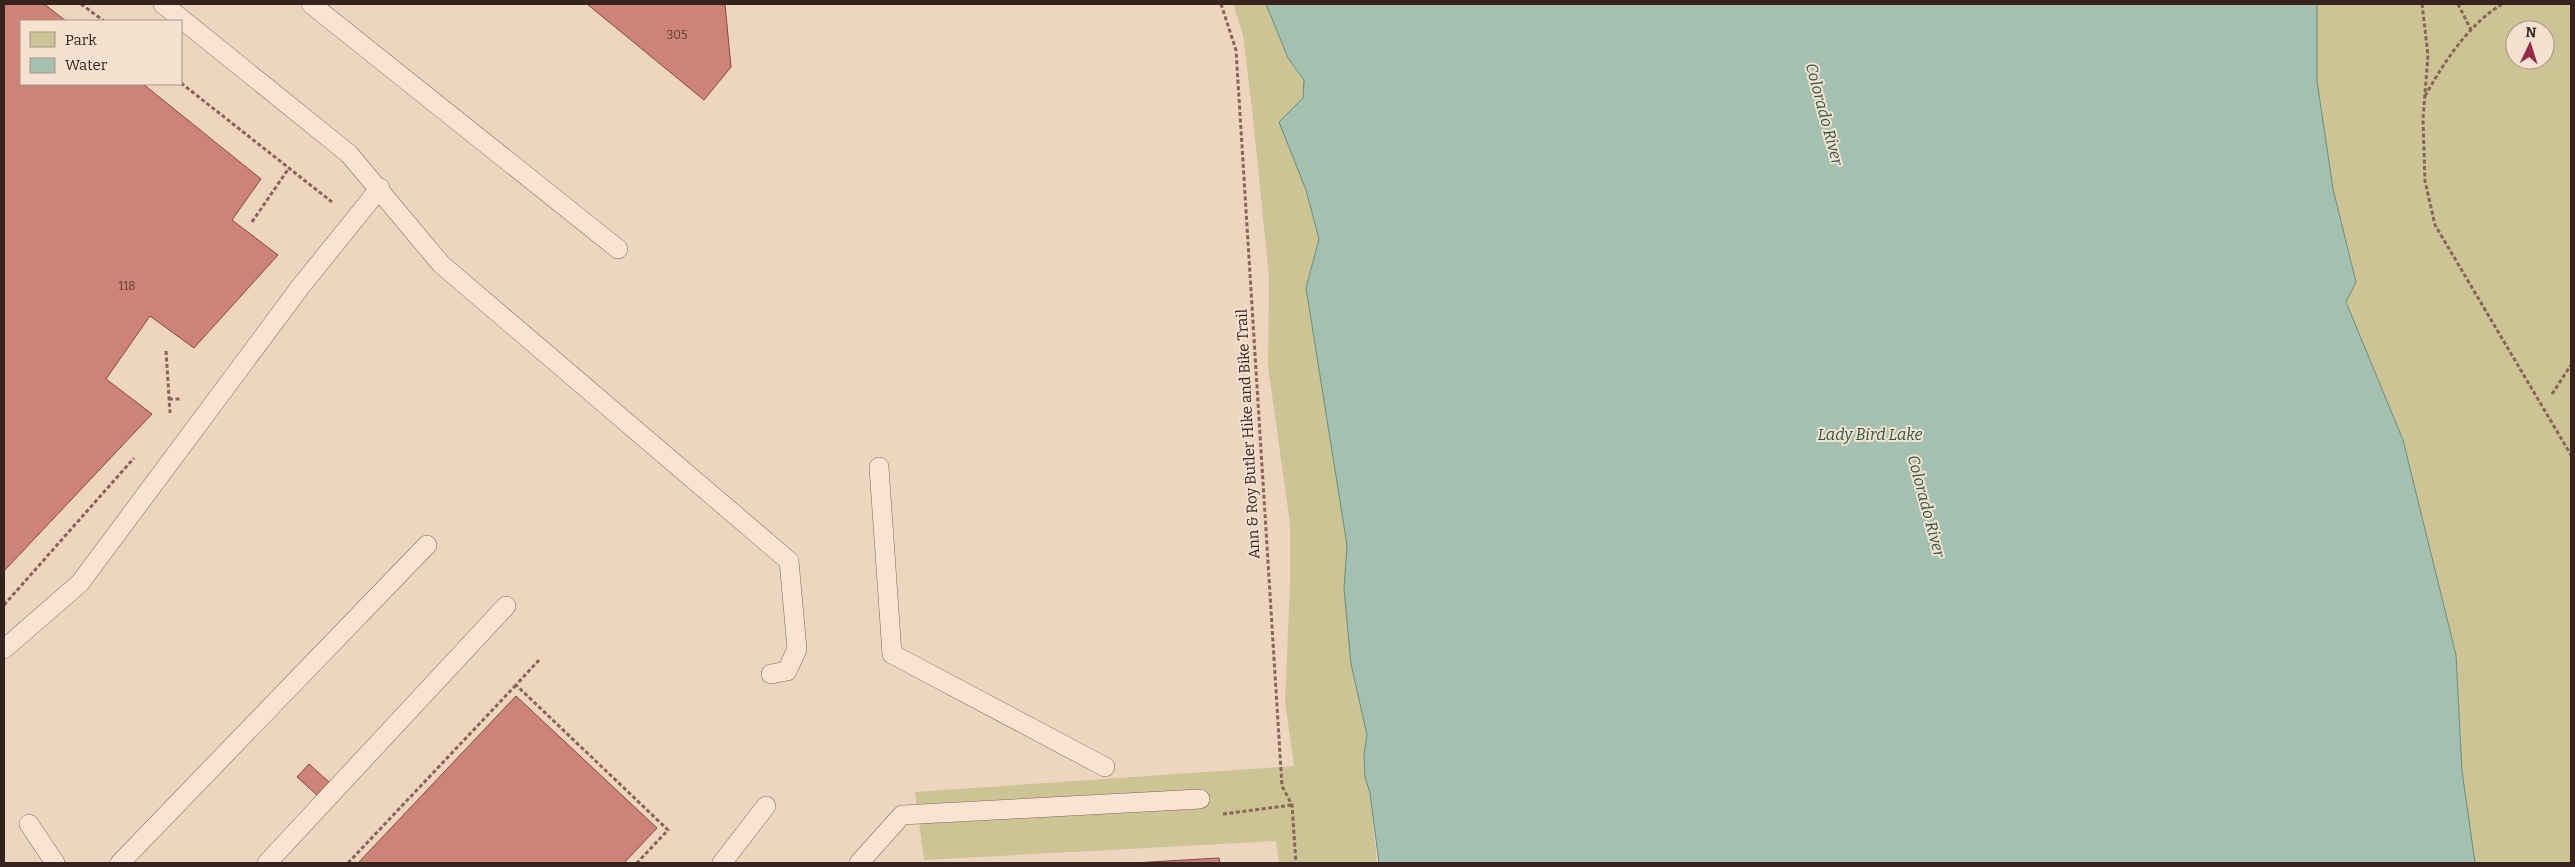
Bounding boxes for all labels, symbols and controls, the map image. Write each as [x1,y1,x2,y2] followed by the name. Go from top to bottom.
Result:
[20,20,182,85] legend
[2505,20,2555,70] north arrow
[2525,24,2537,41] text: N
[667,28,687,42] house number: 305
[65,31,97,49] text: Park
[65,56,108,74] text: Water
[1802,61,1848,169] water label: Colorado River
[119,279,135,293] house number: 118
[1232,308,1264,560] street label: Ann & Roy Butler Hike and Bike Trail
[1817,425,1923,444] water label: Lady Bird Lake
[1904,453,1950,561] water label: Colorado River

